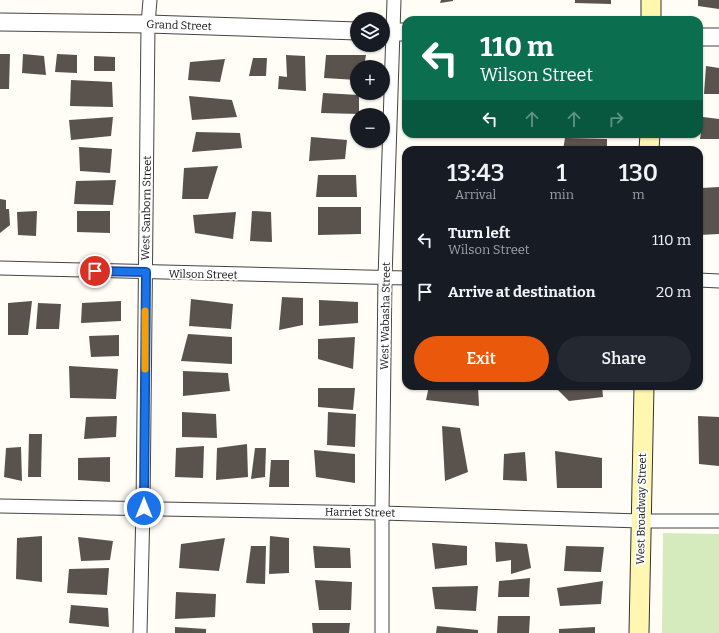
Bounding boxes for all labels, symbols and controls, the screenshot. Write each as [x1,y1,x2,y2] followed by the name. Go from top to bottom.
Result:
[350,12,390,148] map controls
[350,12,390,52] button: layers
[146,18,212,33] street label: Grand Street
[480,30,554,63] text: 110 m
[414,32,466,84] icon: left
[350,60,390,100] button: +
[480,64,593,86] text: Wilson Street
[350,108,390,148] button: −
[479,108,501,130] icon: left
[521,108,543,130] icon: ahead
[563,108,585,130] icon: ahead
[605,108,627,130] icon: right
[139,155,154,261] street label: West Sanborn Street
[447,159,504,187] text: 13:43
[557,159,567,187] text: 1
[619,159,658,187] text: 130
[455,187,496,202] text: Arrival
[549,187,574,202] text: min
[632,187,645,202] text: m
[448,224,510,242] text: Turn left
[414,229,436,251] icon: left
[652,231,691,249] text: 110 m
[448,242,530,257] text: Wilson Street
[78,254,112,288] pin
[84,260,106,282] icon: arrive
[378,262,393,370] street label: West Wabasha Street
[168,267,238,282] street label: Wilson Street
[414,281,436,303] icon: arrive
[448,283,595,301] text: Arrive at destination
[656,283,691,301] text: 20 m
[414,336,549,382] button: Exit
[557,336,691,382] button: Share
[634,453,649,565] street label: West Broadway Street
[123,487,165,529] position arrow
[325,505,395,520] street label: Harriet Street

